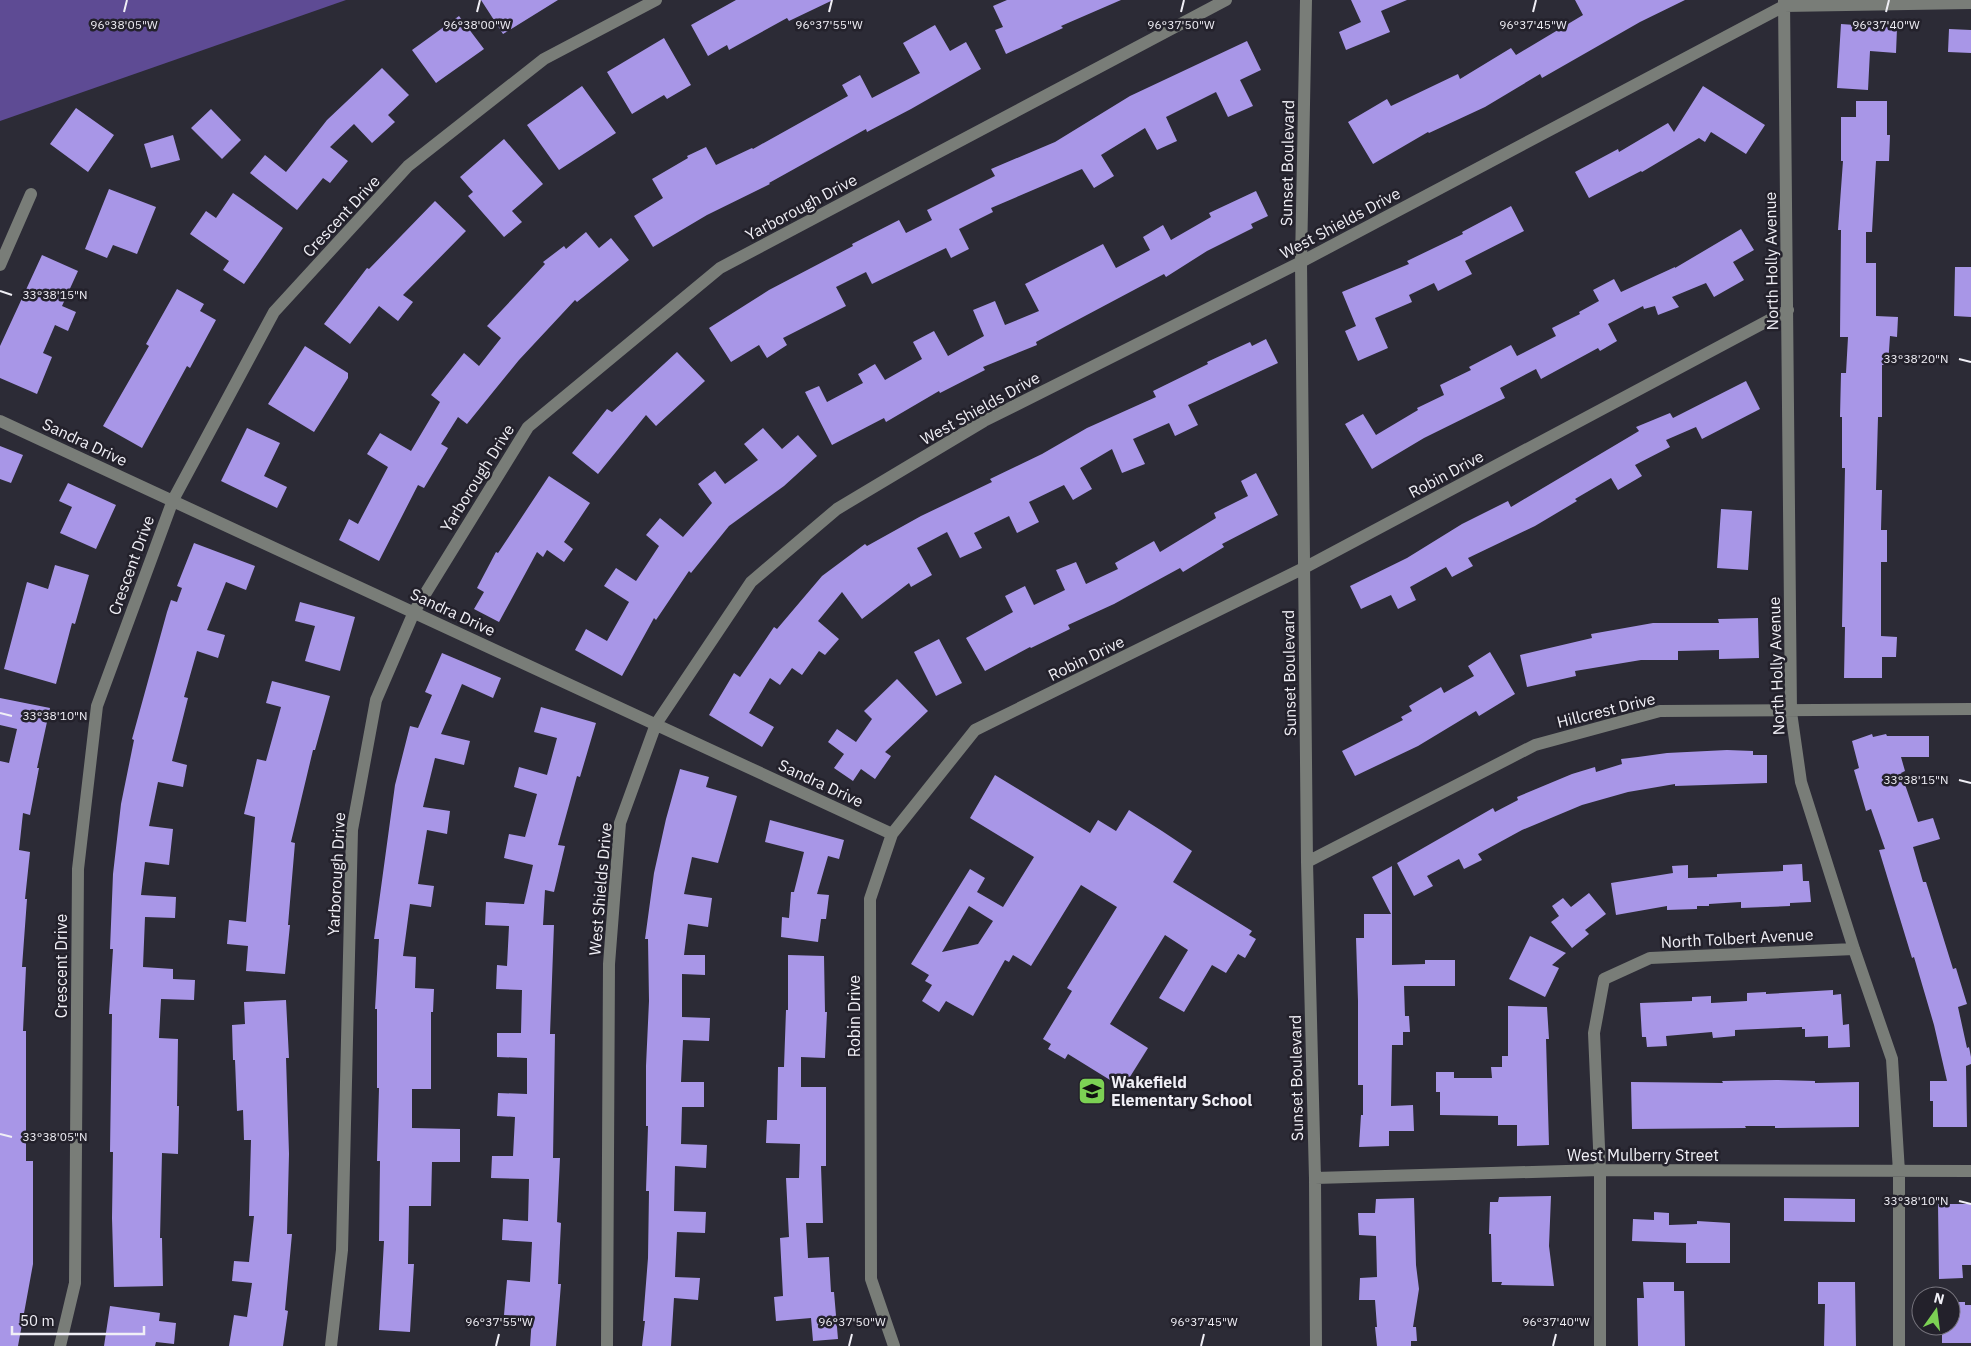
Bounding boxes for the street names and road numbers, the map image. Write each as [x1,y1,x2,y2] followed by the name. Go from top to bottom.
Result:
[1276,100,1298,226] street label: Sunset Boulevard
[742,169,860,245] street label: Yarborough Drive
[298,171,384,261] street label: Crescent Drive
[1276,183,1404,263] street label: West Shields Drive
[1760,191,1782,330] street label: North Holly Avenue
[917,367,1043,449] street label: West Shields Drive
[39,414,131,470] street label: Sandra Drive
[436,420,518,536] street label: Yarborough Drive
[1405,446,1487,502] street label: Robin Drive
[104,512,158,618] street label: Crescent Drive
[407,584,499,640] street label: Sandra Drive
[1764,596,1788,736] street label: North Holly Avenue
[1278,610,1300,736] street label: Sunset Boulevard
[1045,631,1128,685] street label: Robin Drive
[1555,688,1658,732] street label: Hillcrest Drive
[775,755,867,811] street label: Sandra Drive
[323,812,349,936] street label: Yarborough Drive
[584,821,616,956] street label: West Shields Drive
[51,913,71,1018] street label: Crescent Drive
[1660,924,1814,952] street label: North Tolbert Avenue
[844,975,864,1057] street label: Robin Drive
[1285,1015,1307,1141] street label: Sunset Boulevard
[1567,1145,1719,1165] street label: West Mulberry Street

